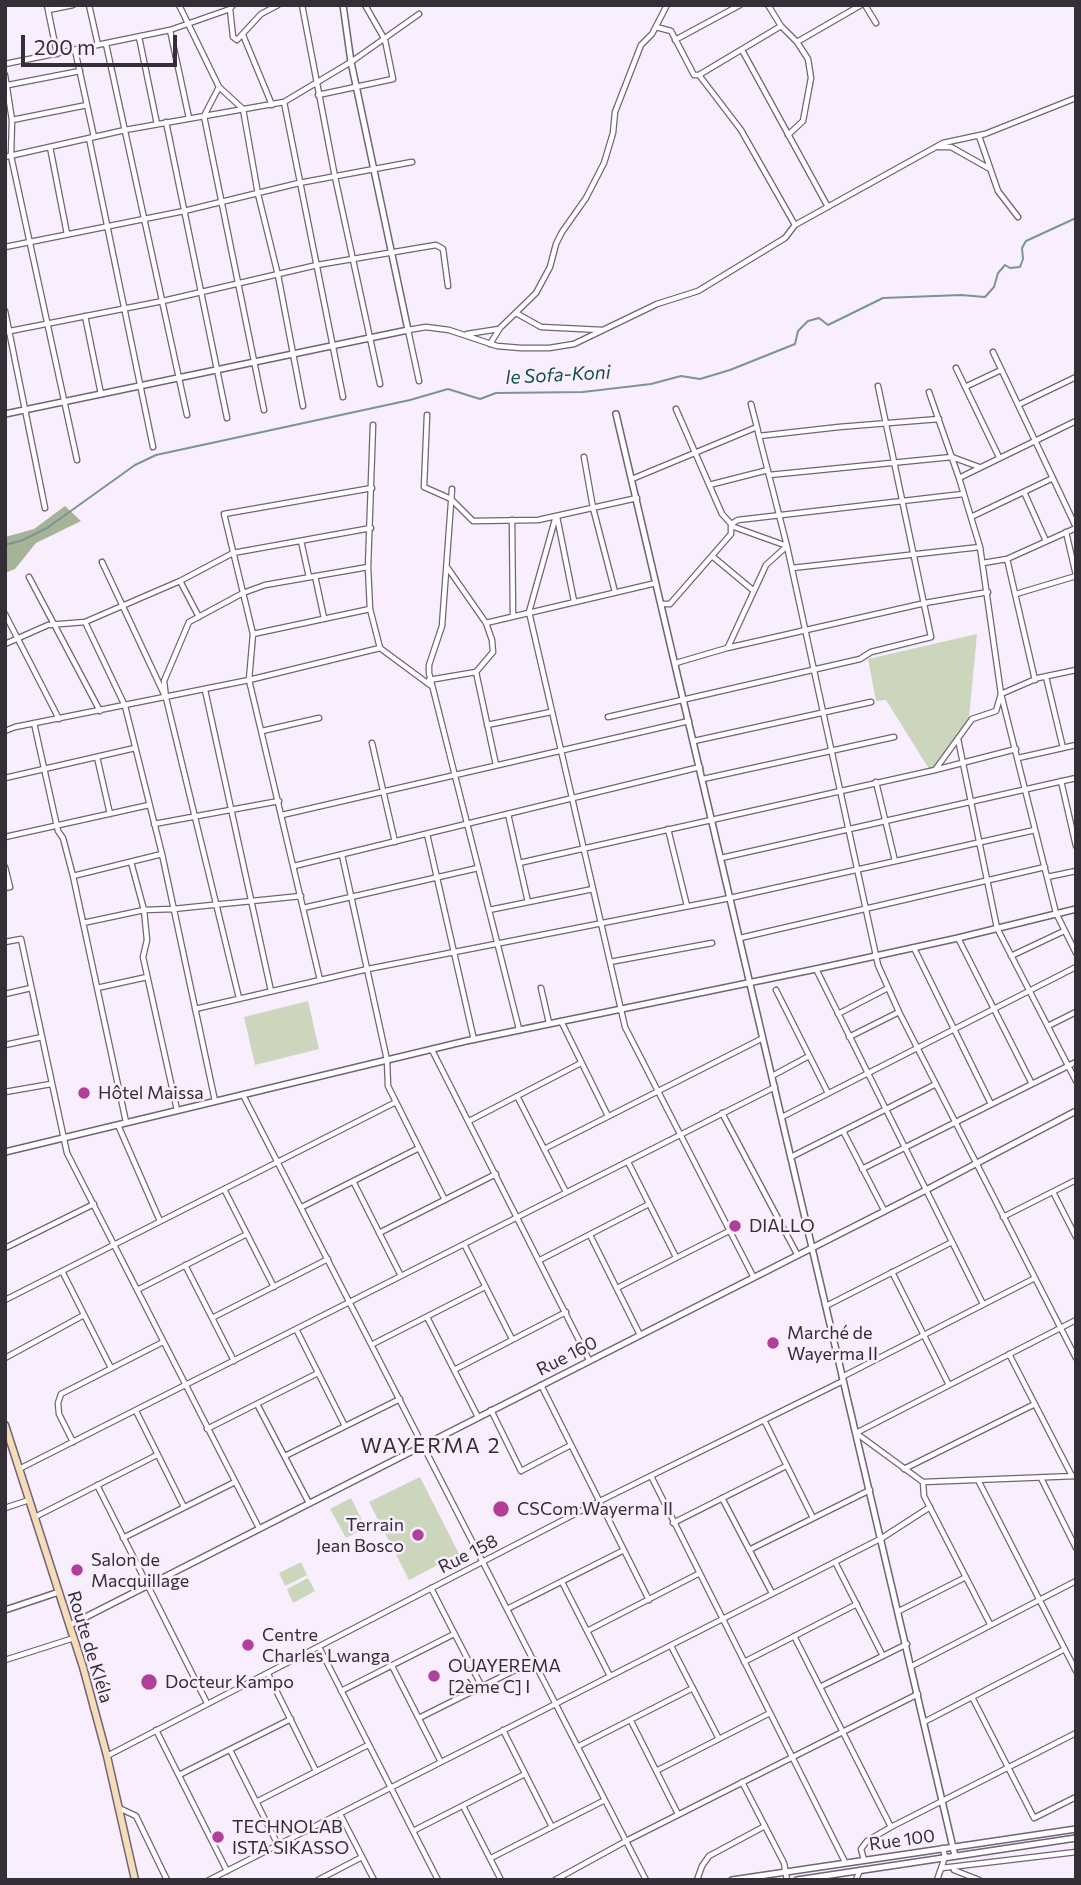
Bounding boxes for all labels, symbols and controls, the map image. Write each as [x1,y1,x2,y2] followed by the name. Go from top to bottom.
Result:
[24,21,180,65] scale bar
[34,34,95,59] text: 200 m
[505,361,611,389] water label: le Sofa-Koni
[98,1082,204,1104] place label: Hôtel Maissa
[76,1085,92,1101] marker: Hôtel Maissa
[749,1215,815,1237] place label: DIALLO
[727,1218,743,1234] marker: DIALLO
[787,1322,878,1364] place label: Marché de Wayerma II
[533,1332,601,1380] street label: Rue 160
[765,1335,781,1351] marker: Marché de Wayerma II
[362,1433,500,1459] district label: WAYERMA 2
[517,1498,673,1520] place label: CSCom Wayerma II
[491,1499,511,1519] marker: CSCom Wayerma II
[316,1514,404,1556] place label: Terrain Jean Bosco
[410,1527,426,1543] marker: Terrain Jean Bosco
[435,1530,501,1578] street label: Rue 158
[91,1549,189,1592] place label: Salon de Macquillage
[69,1562,85,1578] marker: Salon de Macquillage
[63,1588,117,1706] street label: Route de Kléla
[262,1624,390,1666] place label: Centre Charles Lwanga
[240,1637,256,1653] marker: Centre Charles Lwanga
[448,1655,561,1698] place label: OUAYEREMA [2ème C] I
[426,1668,442,1684] marker: OUAYEREMA [2ème C] I
[165,1671,294,1693] place label: Docteur Kampo
[139,1672,159,1692] marker: Docteur Kampo
[232,1816,349,1858] place label: TECHNOLAB ISTA SIKASSO
[868,1825,936,1855] street label: Rue 100
[210,1829,226,1845] marker: TECHNOLAB ISTA SIKASSO

